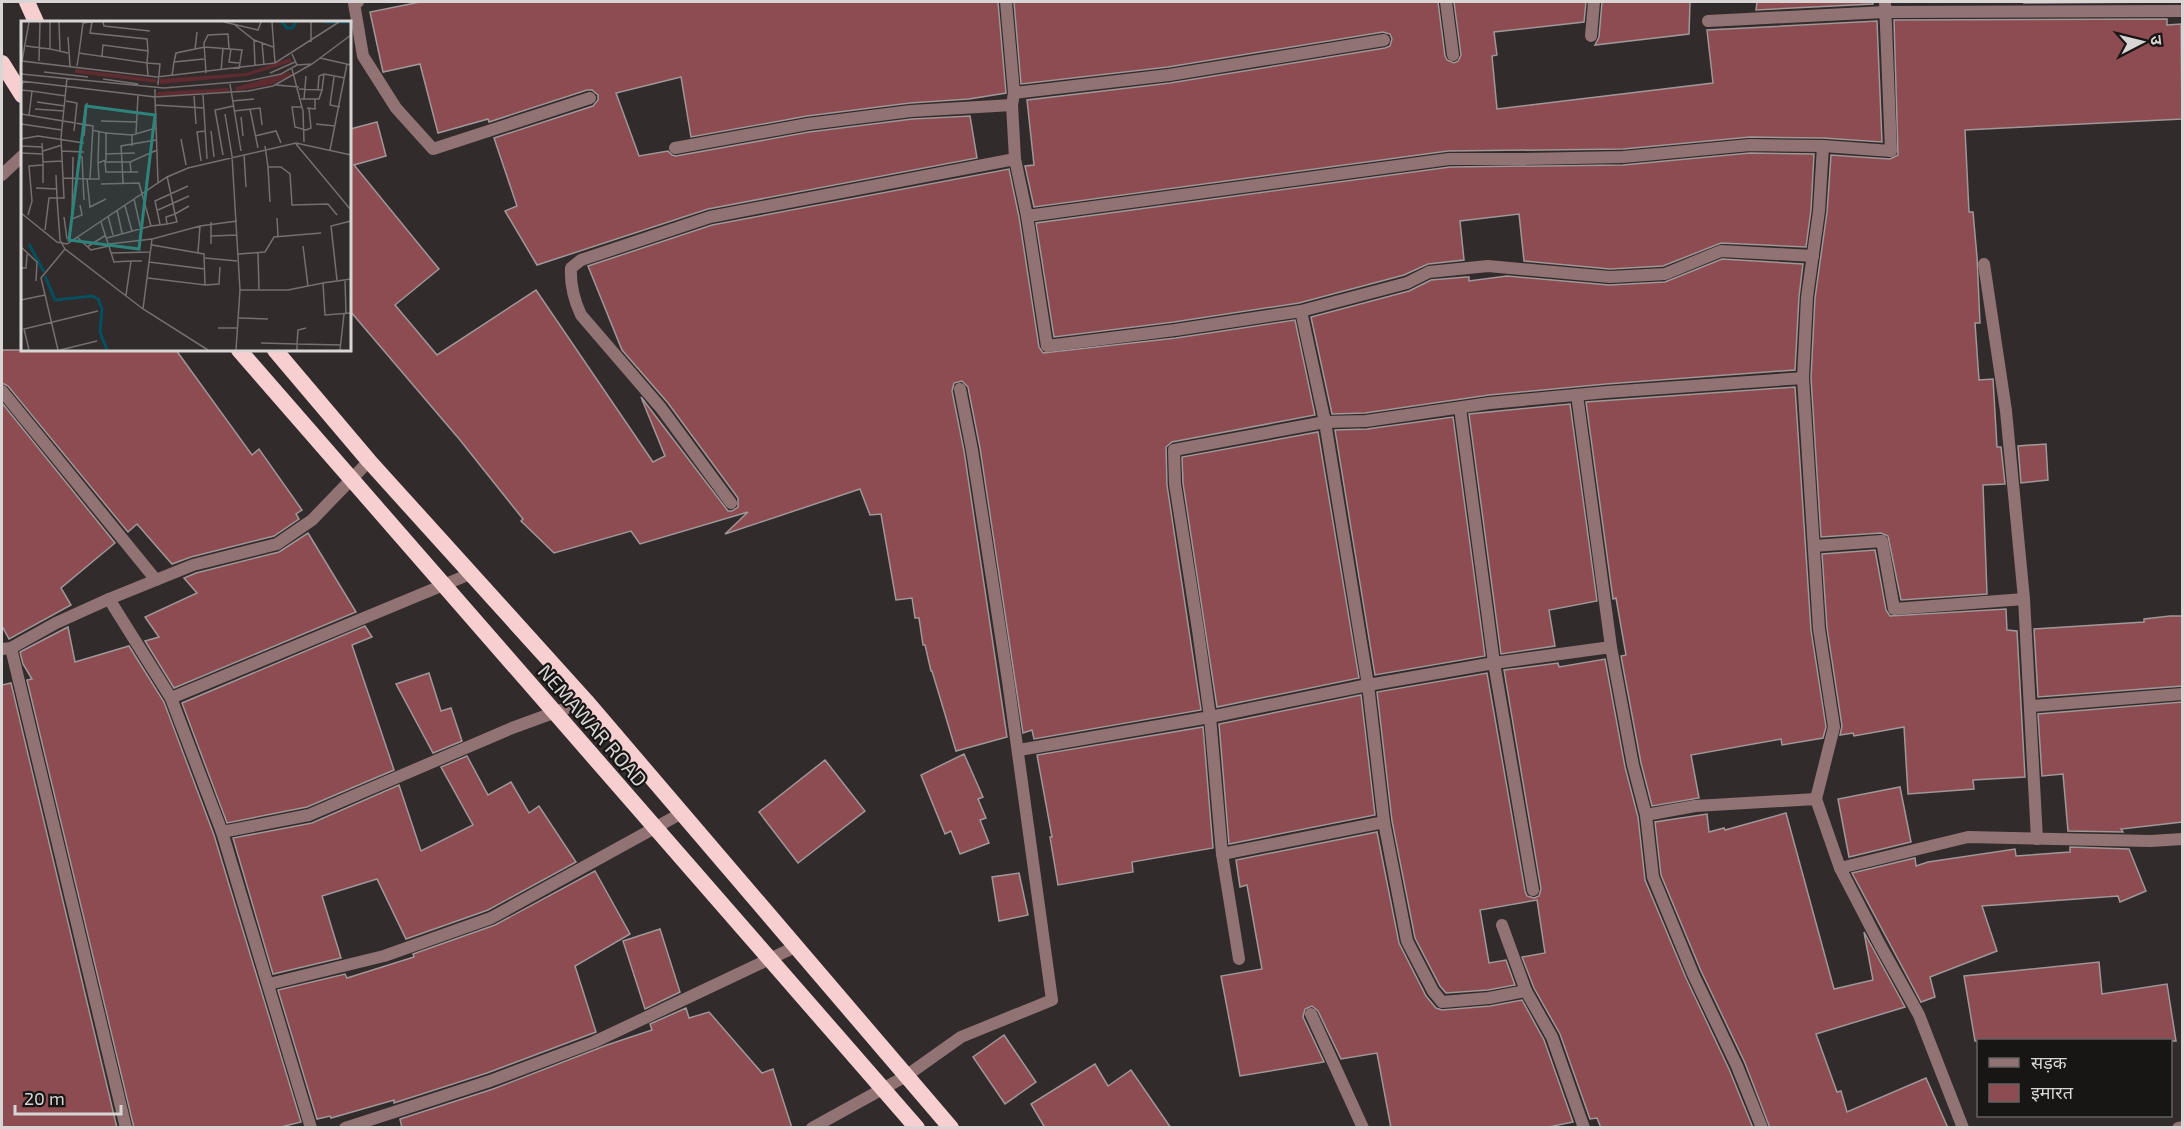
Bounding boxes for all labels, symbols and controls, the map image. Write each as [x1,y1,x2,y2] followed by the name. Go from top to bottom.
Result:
[2112,12,2172,72] north arrow
[21,21,351,351] inset map
[2147,34,2167,47] text: उ
[533,659,653,791] street label: NEMAWAR ROAD
[1977,1039,2172,1117] legend
[2031,1051,2068,1073] text: सड़क
[15,1078,122,1116] scale bar
[2031,1081,2074,1103] text: इमारत
[24,1087,65,1109] text: 20 m

